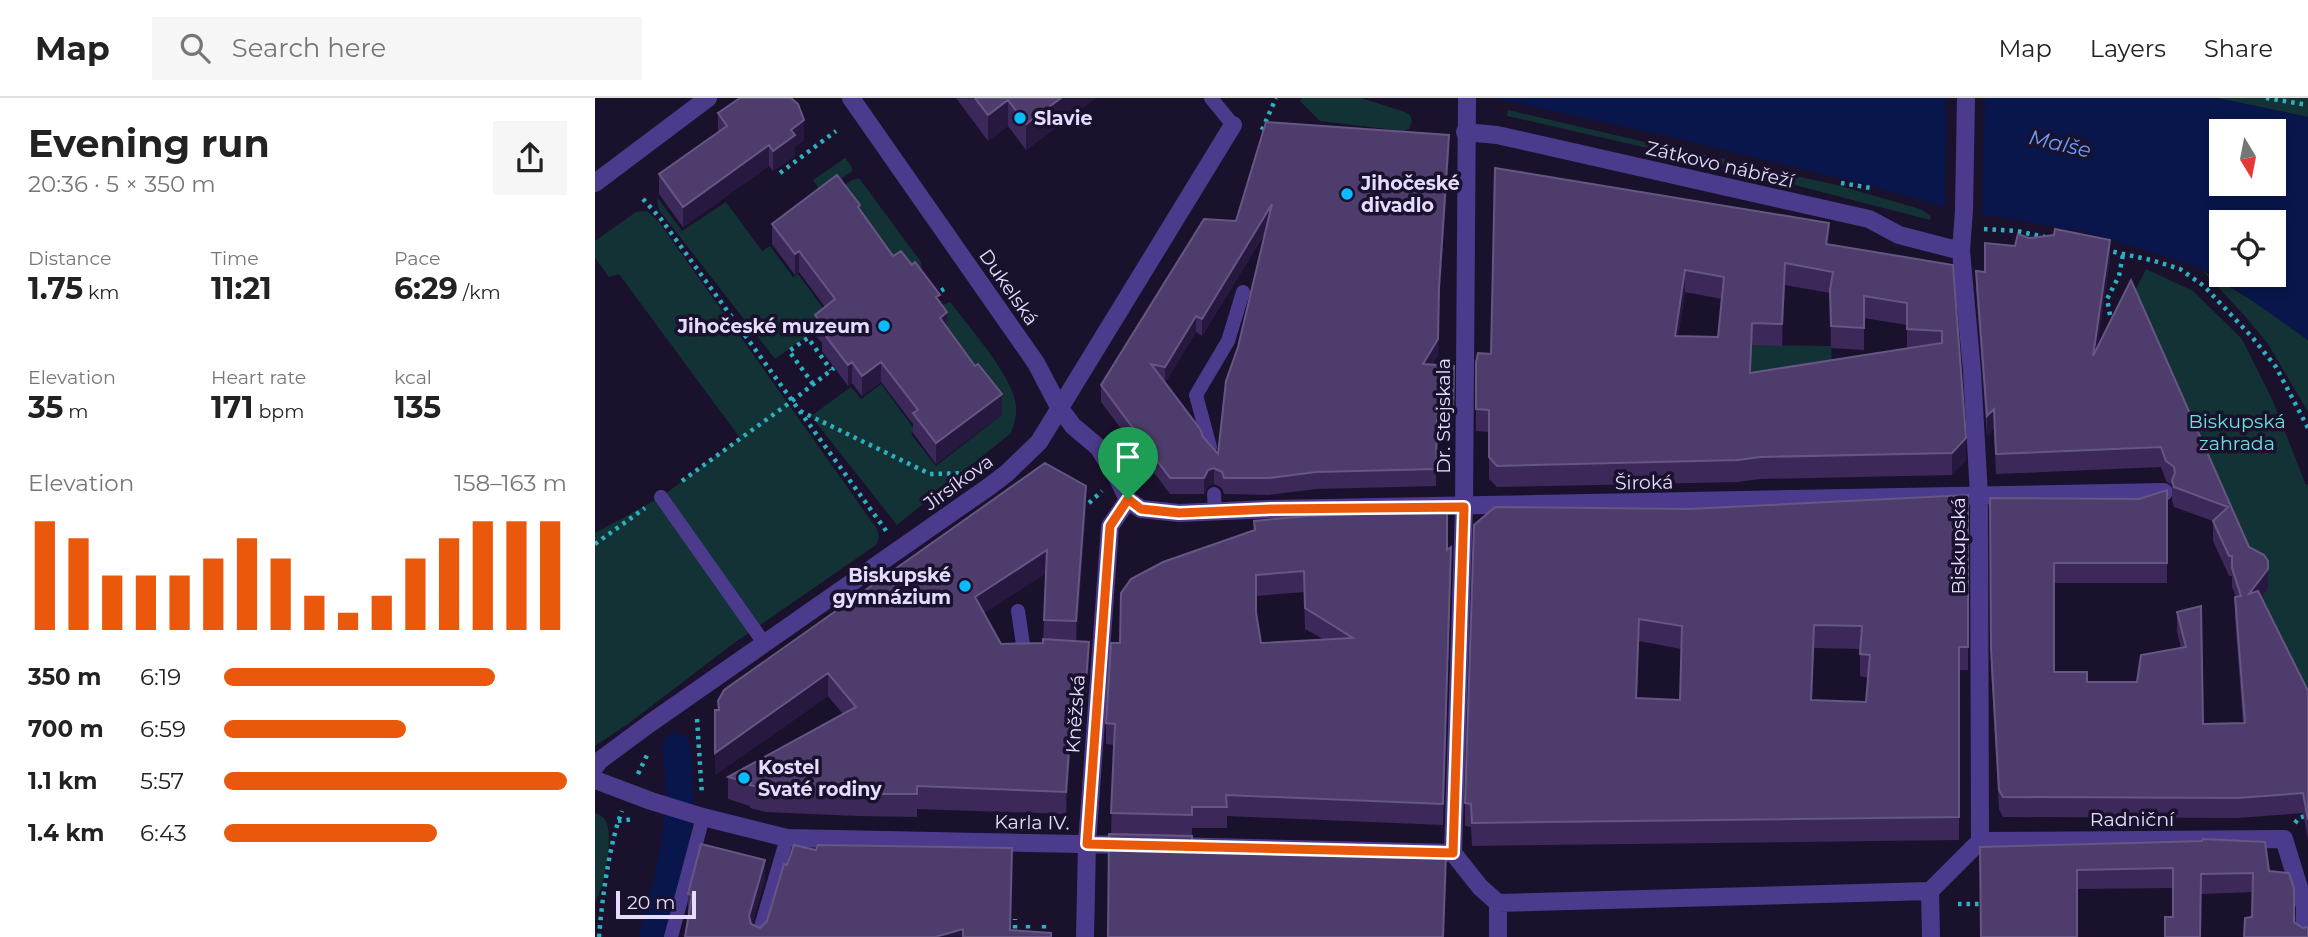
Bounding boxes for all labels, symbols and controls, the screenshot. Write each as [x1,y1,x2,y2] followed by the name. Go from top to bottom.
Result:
[152,17,642,80] search box
[35,28,110,68] text: Map
[176,29,214,67] icon: search
[232,32,386,64] text: Search here
[1998,34,2052,63] text: Map
[2090,34,2166,63] text: Layers
[2204,34,2273,63] text: Share
[1034,107,1092,130] place label: Slavie
[1012,110,1028,126] marker: Slavie
[2209,119,2285,196] north arrow
[2209,119,2286,287] map controls
[28,120,270,167] text: Evening run
[493,121,567,195] button: share
[2027,124,2094,163] water label: Malše
[1644,136,1797,193] street label: Zátkovo nábřeží
[28,170,216,198] text: 20:36 · 5 × 350 m
[1360,172,1460,217] place label: Jihočeské divadlo
[1339,186,1355,202] marker: Jihočeské divadlo
[2209,210,2286,287] button: locate
[974,245,1043,330] street label: Dukelská
[28,247,111,270] text: Distance
[211,247,259,270] text: Time
[394,247,441,270] text: Pace
[28,270,83,307] text: 1.75
[211,270,272,307] text: 11:21
[394,270,458,307] text: 6:29
[83,281,119,304] text: km
[458,281,501,304] text: /km
[677,315,870,338] place label: Jihočeské muzeum
[876,318,892,334] marker: Jihočeské muzeum
[1432,358,1455,474] street label: Dr. Stejskala
[28,366,116,389] text: Elevation
[211,366,306,389] text: Heart rate
[394,366,432,389] text: kcal
[28,389,63,426] text: 35
[211,389,253,426] text: 171
[394,389,441,426] text: 135
[63,400,88,423] text: m
[253,400,304,423] text: bpm
[2188,410,2286,455] park label: Biskupská zahrada
[1098,427,1158,499] pin
[1109,438,1147,476] icon: arrive
[918,449,998,516] street label: Jirsíkova
[28,469,134,497] text: Elevation
[454,469,567,497] text: 158–163 m
[1615,470,1673,495] street label: Široká
[1947,497,1970,595] street label: Biskupská
[833,564,951,609] place label: Biskupské gymnázium
[957,578,973,594] marker: Biskupské gymnázium
[28,663,101,691] text: 350 m
[140,663,181,691] text: 6:19
[1061,674,1090,754] street label: Kněžská
[28,715,104,743] text: 700 m
[140,715,186,743] text: 6:59
[758,756,882,801] place label: Kostel Svaté rodiny
[28,767,97,795] text: 1.1 km
[140,767,184,795] text: 5:57
[736,770,752,786] marker: Kostel Svaté rodiny
[2090,808,2175,831] street label: Radniční
[994,810,1070,835] street label: Karla IV.
[28,819,105,847] text: 1.4 km
[140,819,187,847] text: 6:43
[616,888,697,920] scale bar
[627,891,675,914] text: 20 m

